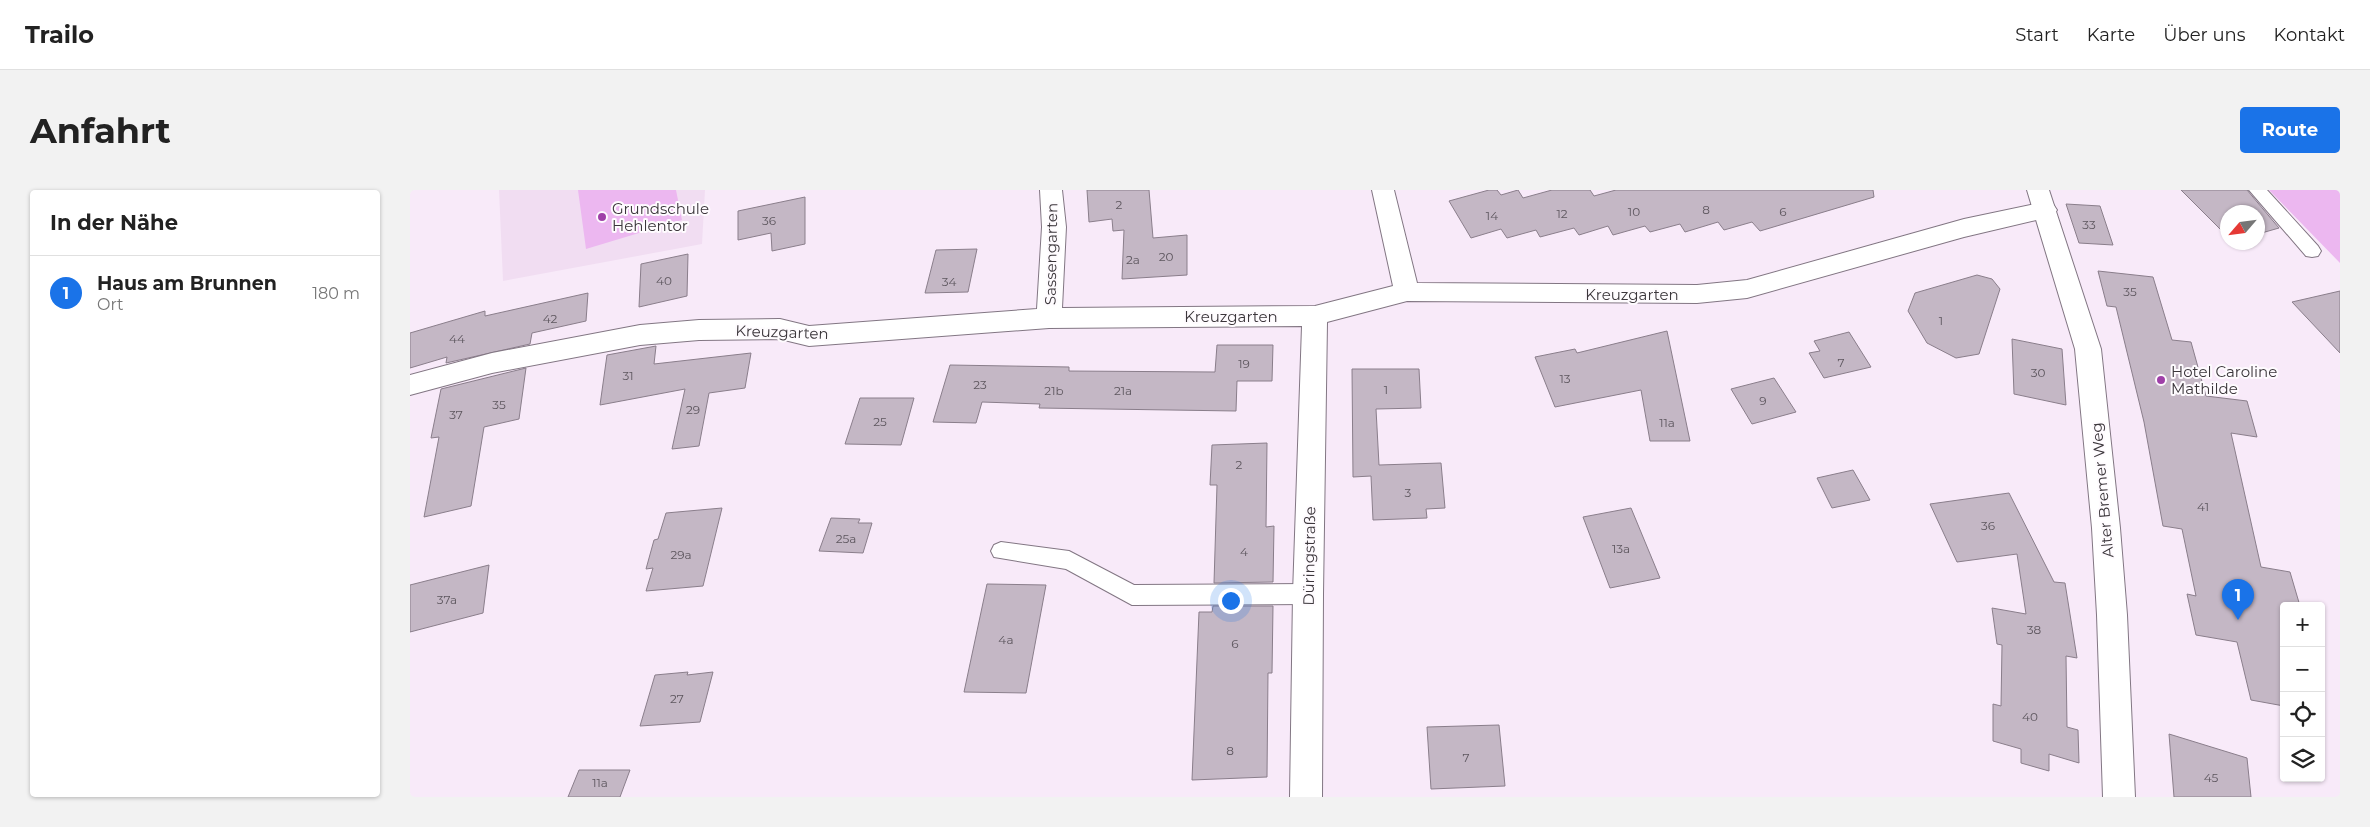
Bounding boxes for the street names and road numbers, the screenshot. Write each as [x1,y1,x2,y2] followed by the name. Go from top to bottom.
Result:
[1041,203,1061,305] street label: Sassengarten
[1585,285,1679,304] street label: Kreuzgarten
[1184,307,1278,326] street label: Kreuzgarten
[735,321,829,343] street label: Kreuzgarten
[2087,422,2117,558] street label: Alter Bremer Weg
[1299,506,1319,606] street label: Düringstraße

